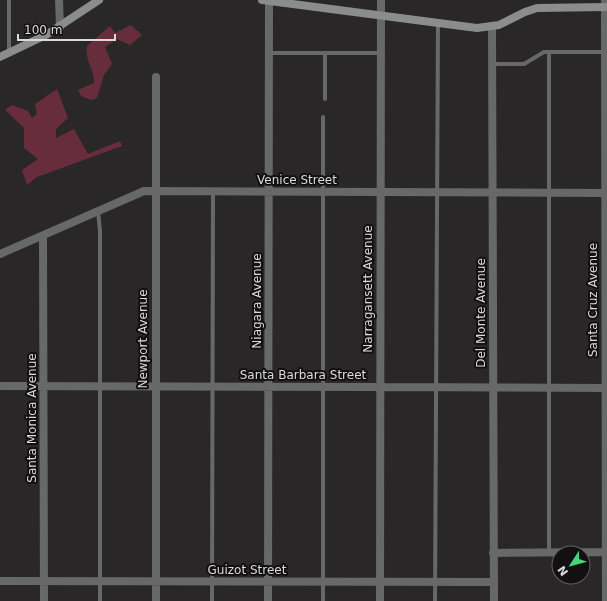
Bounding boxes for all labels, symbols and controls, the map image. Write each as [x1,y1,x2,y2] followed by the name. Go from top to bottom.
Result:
[18,16,115,42] scale bar
[24,23,62,37] text: 100 m
[257,173,337,187] street label: Venice Street
[361,225,375,353] street label: Narragansett Avenue
[586,243,600,357] street label: Santa Cruz Avenue
[250,253,264,349] street label: Niagara Avenue
[474,258,488,368] street label: Del Monte Avenue
[136,289,150,389] street label: Newport Avenue
[25,353,39,483] street label: Santa Monica Avenue
[240,368,367,382] street label: Santa Barbara Street
[551,545,591,585] north arrow
[208,563,287,577] street label: Guizot Street
[555,563,571,578] text: N

